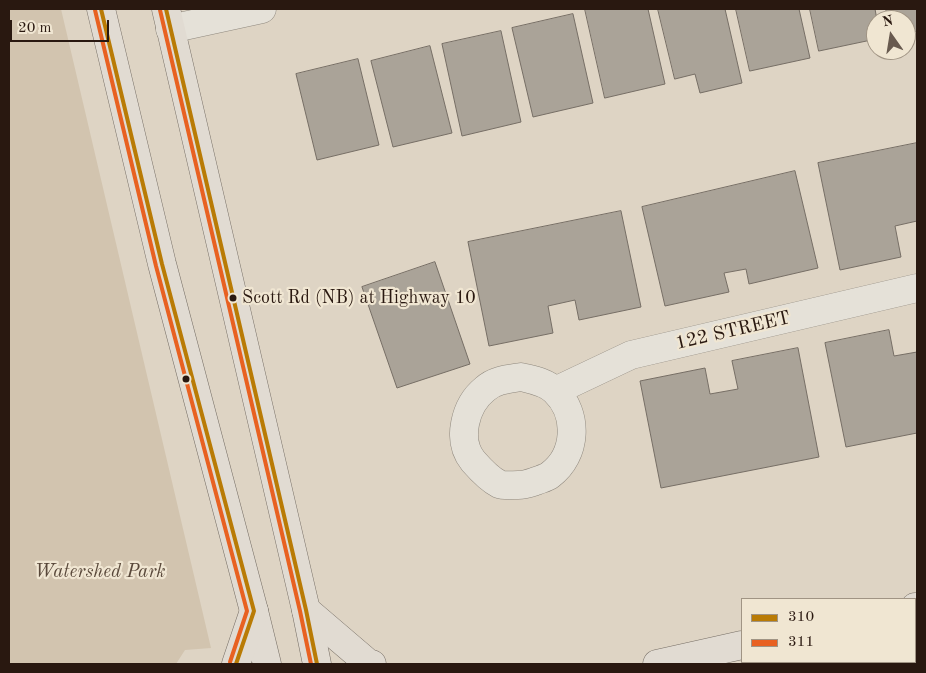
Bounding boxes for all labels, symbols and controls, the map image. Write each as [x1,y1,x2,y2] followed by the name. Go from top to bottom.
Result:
[12,10,111,42] scale bar
[866,10,916,60] north arrow
[881,13,895,29] text: N
[18,21,52,36] text: 20 m
[242,287,476,309] place label: Scott Rd (NB) at Highway 10
[228,293,238,303] marker: Scott Rd (NB) at Highway 10
[673,307,793,355] street label: 122 STREET
[181,374,191,384] unlabelled marker
[34,561,166,583] park label: Watershed Park
[741,598,916,663] legend
[788,610,814,625] text: 310
[788,635,814,650] text: 311

